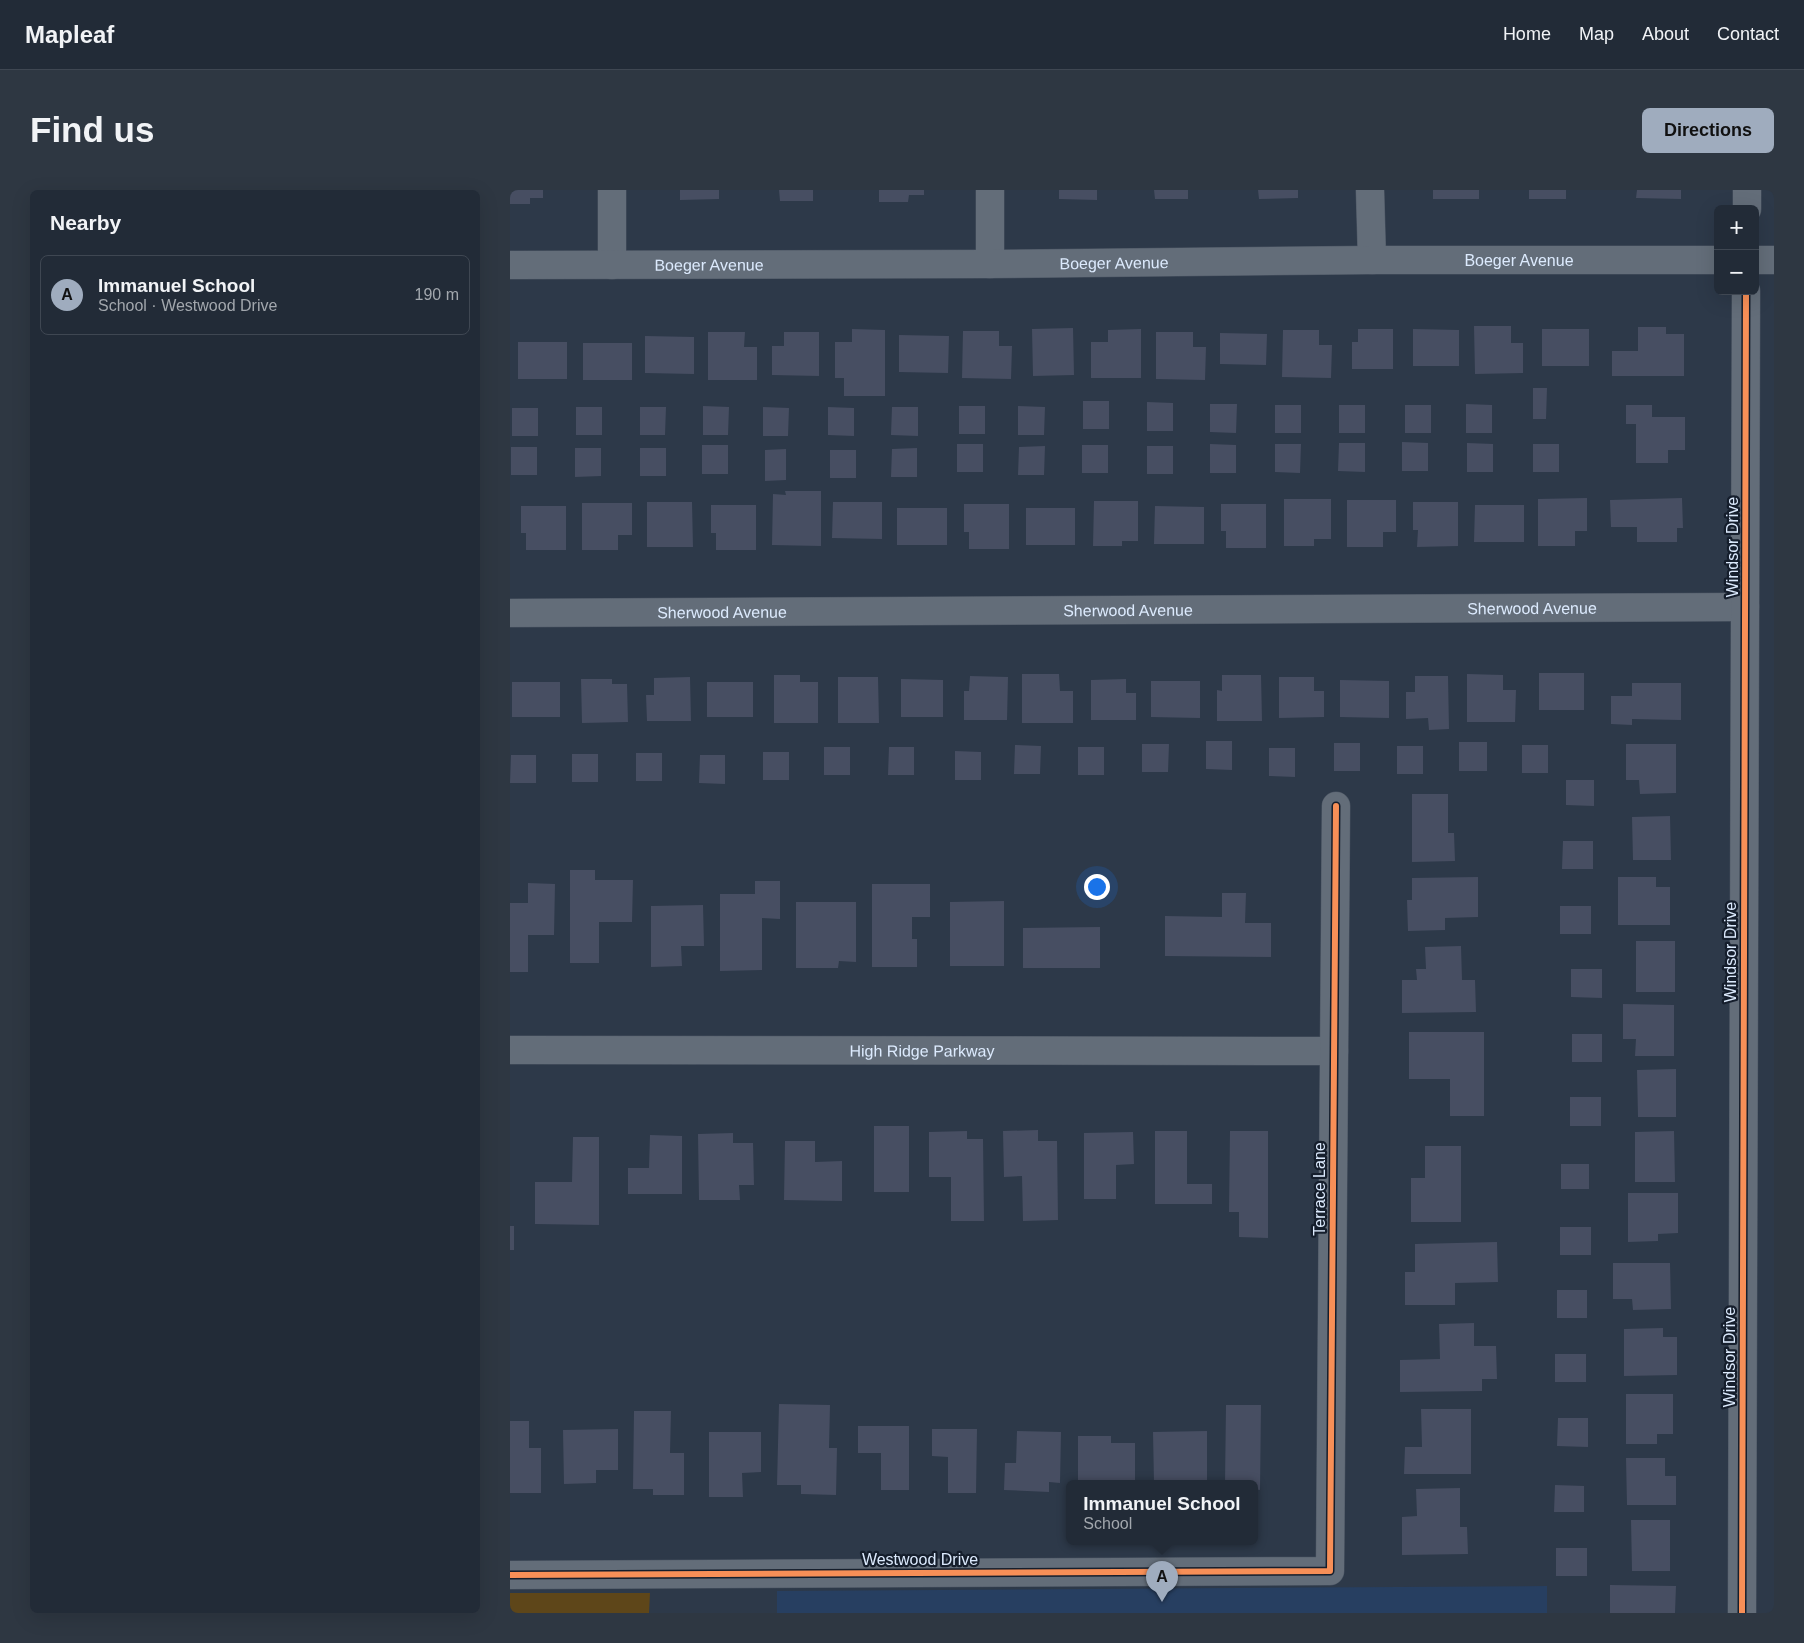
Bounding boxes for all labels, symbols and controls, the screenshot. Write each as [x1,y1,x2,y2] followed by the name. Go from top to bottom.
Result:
[25,21,114,48] text: Mapleaf
[1503,24,1551,44] text: Home
[1579,24,1614,44] text: Map
[1642,24,1689,44] text: About
[1717,24,1779,44] text: Contact
[1642,108,1774,153] button: Directions
[30,110,154,149] text: Find us
[1714,205,1759,295] map controls
[1714,205,1759,250] button: +
[50,211,121,234] text: Nearby
[1714,250,1759,295] button: −
[1464,252,1574,269] street label: Boeger Avenue
[1059,254,1169,272] street label: Boeger Avenue
[654,256,764,273] street label: Boeger Avenue
[98,275,255,296] text: Immanuel School
[61,286,73,303] text: A
[415,286,459,303] text: 190 m
[98,297,277,314] text: School · Westwood Drive
[1724,497,1741,597] street label: Windsor Drive
[1467,599,1597,617] street label: Sherwood Avenue
[1063,601,1193,619] street label: Sherwood Avenue
[657,603,787,621] street label: Sherwood Avenue
[1084,874,1110,900] your location
[1722,902,1739,1002] street label: Windsor Drive
[849,1042,995,1059] street label: High Ridge Parkway
[1311,1142,1328,1236] street label: Terrace Lane
[1721,1307,1738,1407] street label: Windsor Drive
[1066,1480,1258,1545] popup
[1083,1493,1241,1514] text: Immanuel School
[1083,1515,1132,1532] text: School
[862,1551,978,1568] street label: Westwood Drive
[1146,1561,1178,1602] pin: A

